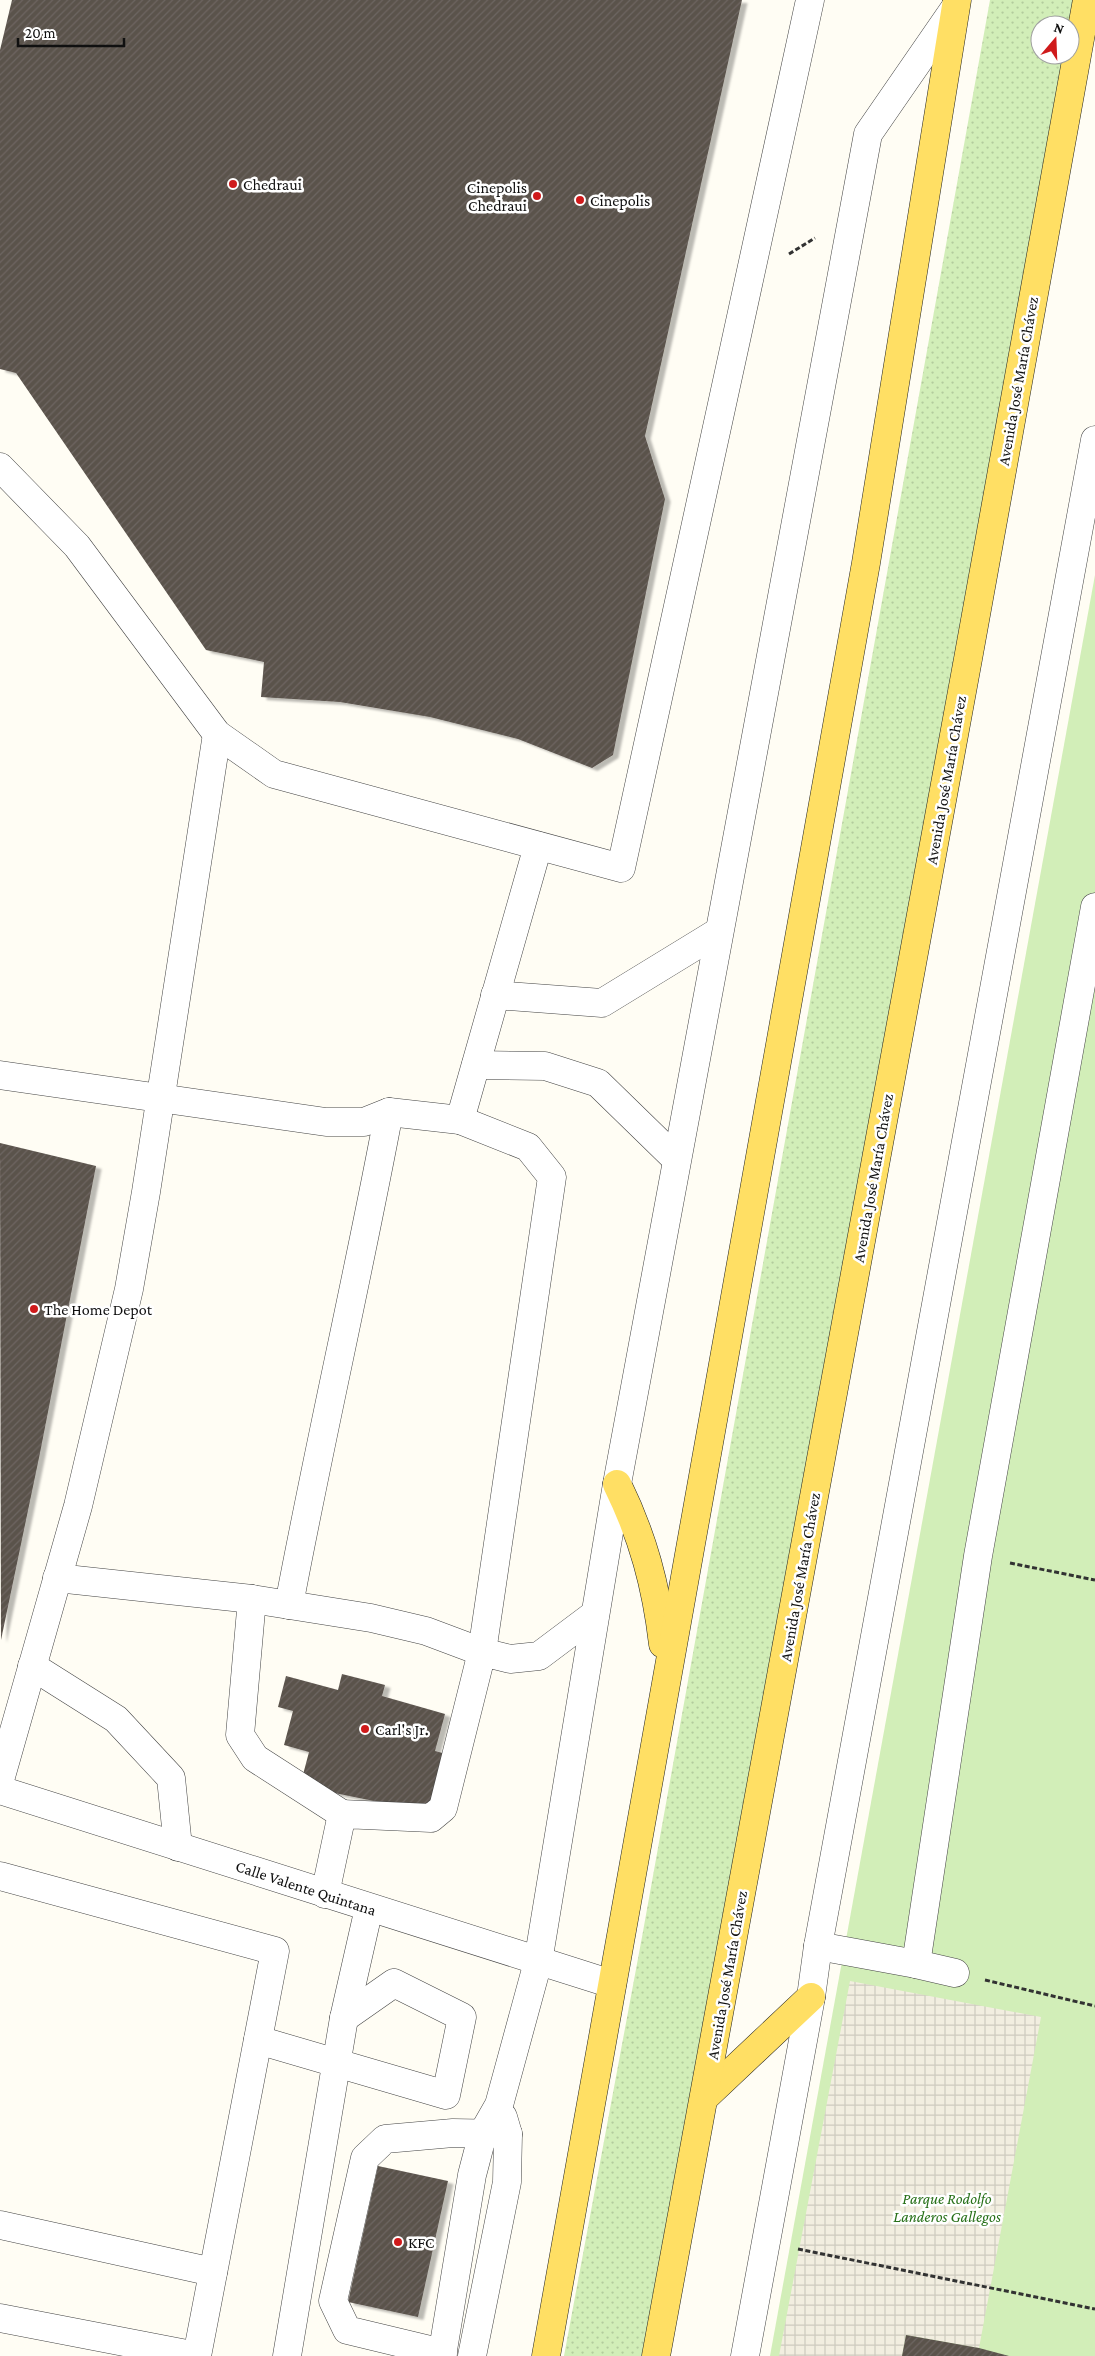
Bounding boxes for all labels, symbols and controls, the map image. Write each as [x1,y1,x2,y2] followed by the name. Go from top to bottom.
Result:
[18,15,124,47] scale bar
[1030,15,1080,65] north arrow
[1052,19,1067,37] text: N
[25,25,56,41] text: 20 m
[243,176,302,193] place label: Chedraui
[227,178,239,190] marker: Chedraui
[467,179,527,214] place label: Cinepolis Chedraui
[531,190,543,202] marker: Cinepolis Chedraui
[590,192,650,210] place label: Cinepolis
[574,194,586,206] marker: Cinepolis
[995,295,1042,467] street label: Avenida José María Chávez
[923,694,970,866] street label: Avenida José María Chávez
[850,1092,897,1264] street label: Avenida José María Chávez
[44,1301,153,1319] place label: The Home Depot
[28,1303,40,1315] marker: The Home Depot
[777,1491,824,1663] street label: Avenida José María Chávez
[375,1721,428,1739] place label: Carl's Jr.
[359,1723,371,1735] marker: Carl's Jr.
[234,1857,379,1919] street label: Calle Valente Quintana
[704,1889,751,2061] street label: Avenida José María Chávez
[893,2190,1001,2226] park label: Parque Rodolfo Landeros Gallegos
[408,2234,434,2251] place label: KFC
[392,2236,404,2248] marker: KFC

